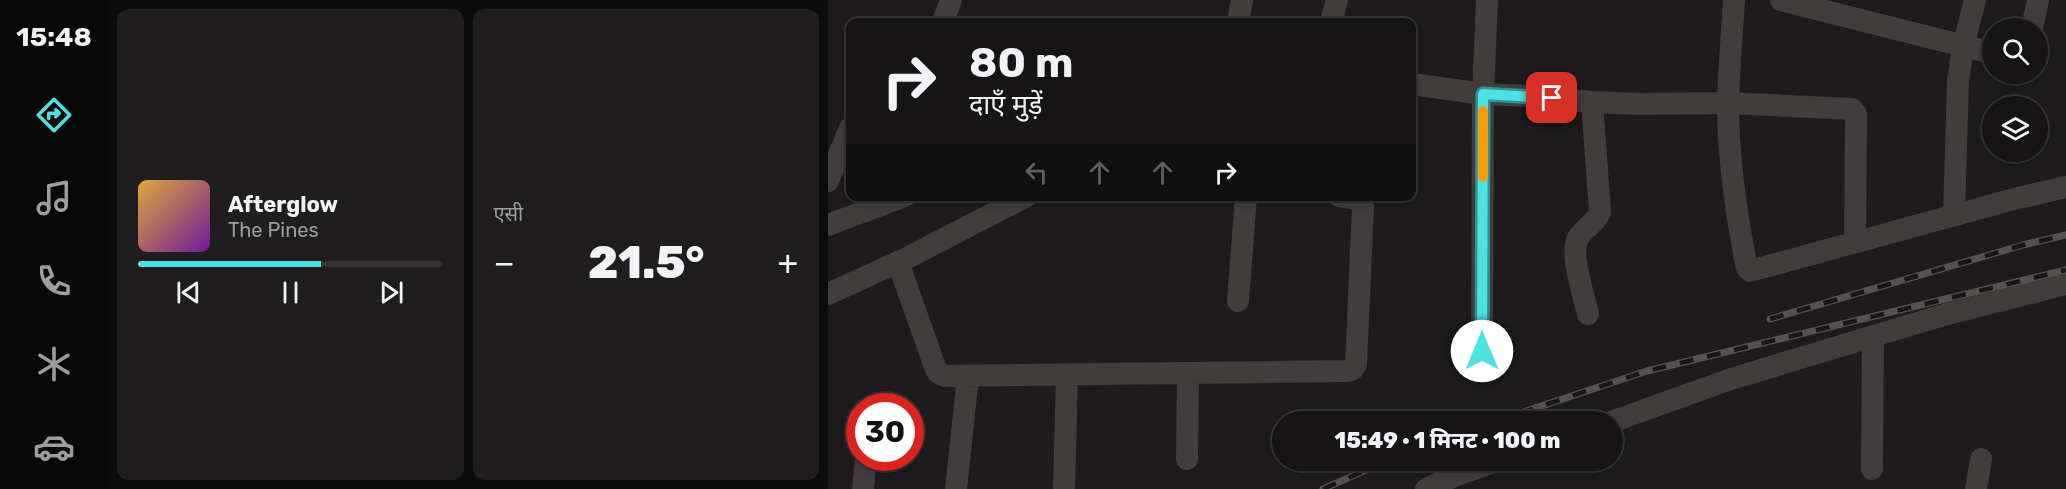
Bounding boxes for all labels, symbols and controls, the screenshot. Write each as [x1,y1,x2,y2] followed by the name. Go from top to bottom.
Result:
[1982,18,2048,162] map controls
[1982,18,2048,84] button: search
[16,21,92,53] text: 15:48
[969,38,1073,88] text: 80 m
[870,42,948,120] icon: right
[1526,72,1577,123] pin
[1535,81,1568,114] icon: arrive
[969,89,1042,121] text: दाएँ मुड़ें
[33,94,75,136] icon: directions
[1982,96,2048,162] button: layers
[1020,156,1053,189] icon: left
[1083,156,1116,189] icon: ahead
[1146,156,1179,189] icon: ahead
[1209,156,1242,189] icon: right
[33,177,75,219] icon: music
[228,191,338,218] text: Afterglow
[494,202,523,226] text: एसी
[228,218,319,242] text: The Pines
[588,236,704,289] text: 21.5°
[494,243,515,282] text: −
[777,243,798,282] text: +
[33,260,75,302] icon: phone
[172,276,205,309] icon: previous
[274,276,307,309] icon: pause
[375,276,408,309] icon: next
[1450,319,1514,383] position arrow
[33,343,75,385] icon: climate
[846,393,924,471] speed limit sign: 30
[33,426,75,468] icon: car
[1335,427,1560,454] text: 15:49 · 1 मिनट · 100 m

